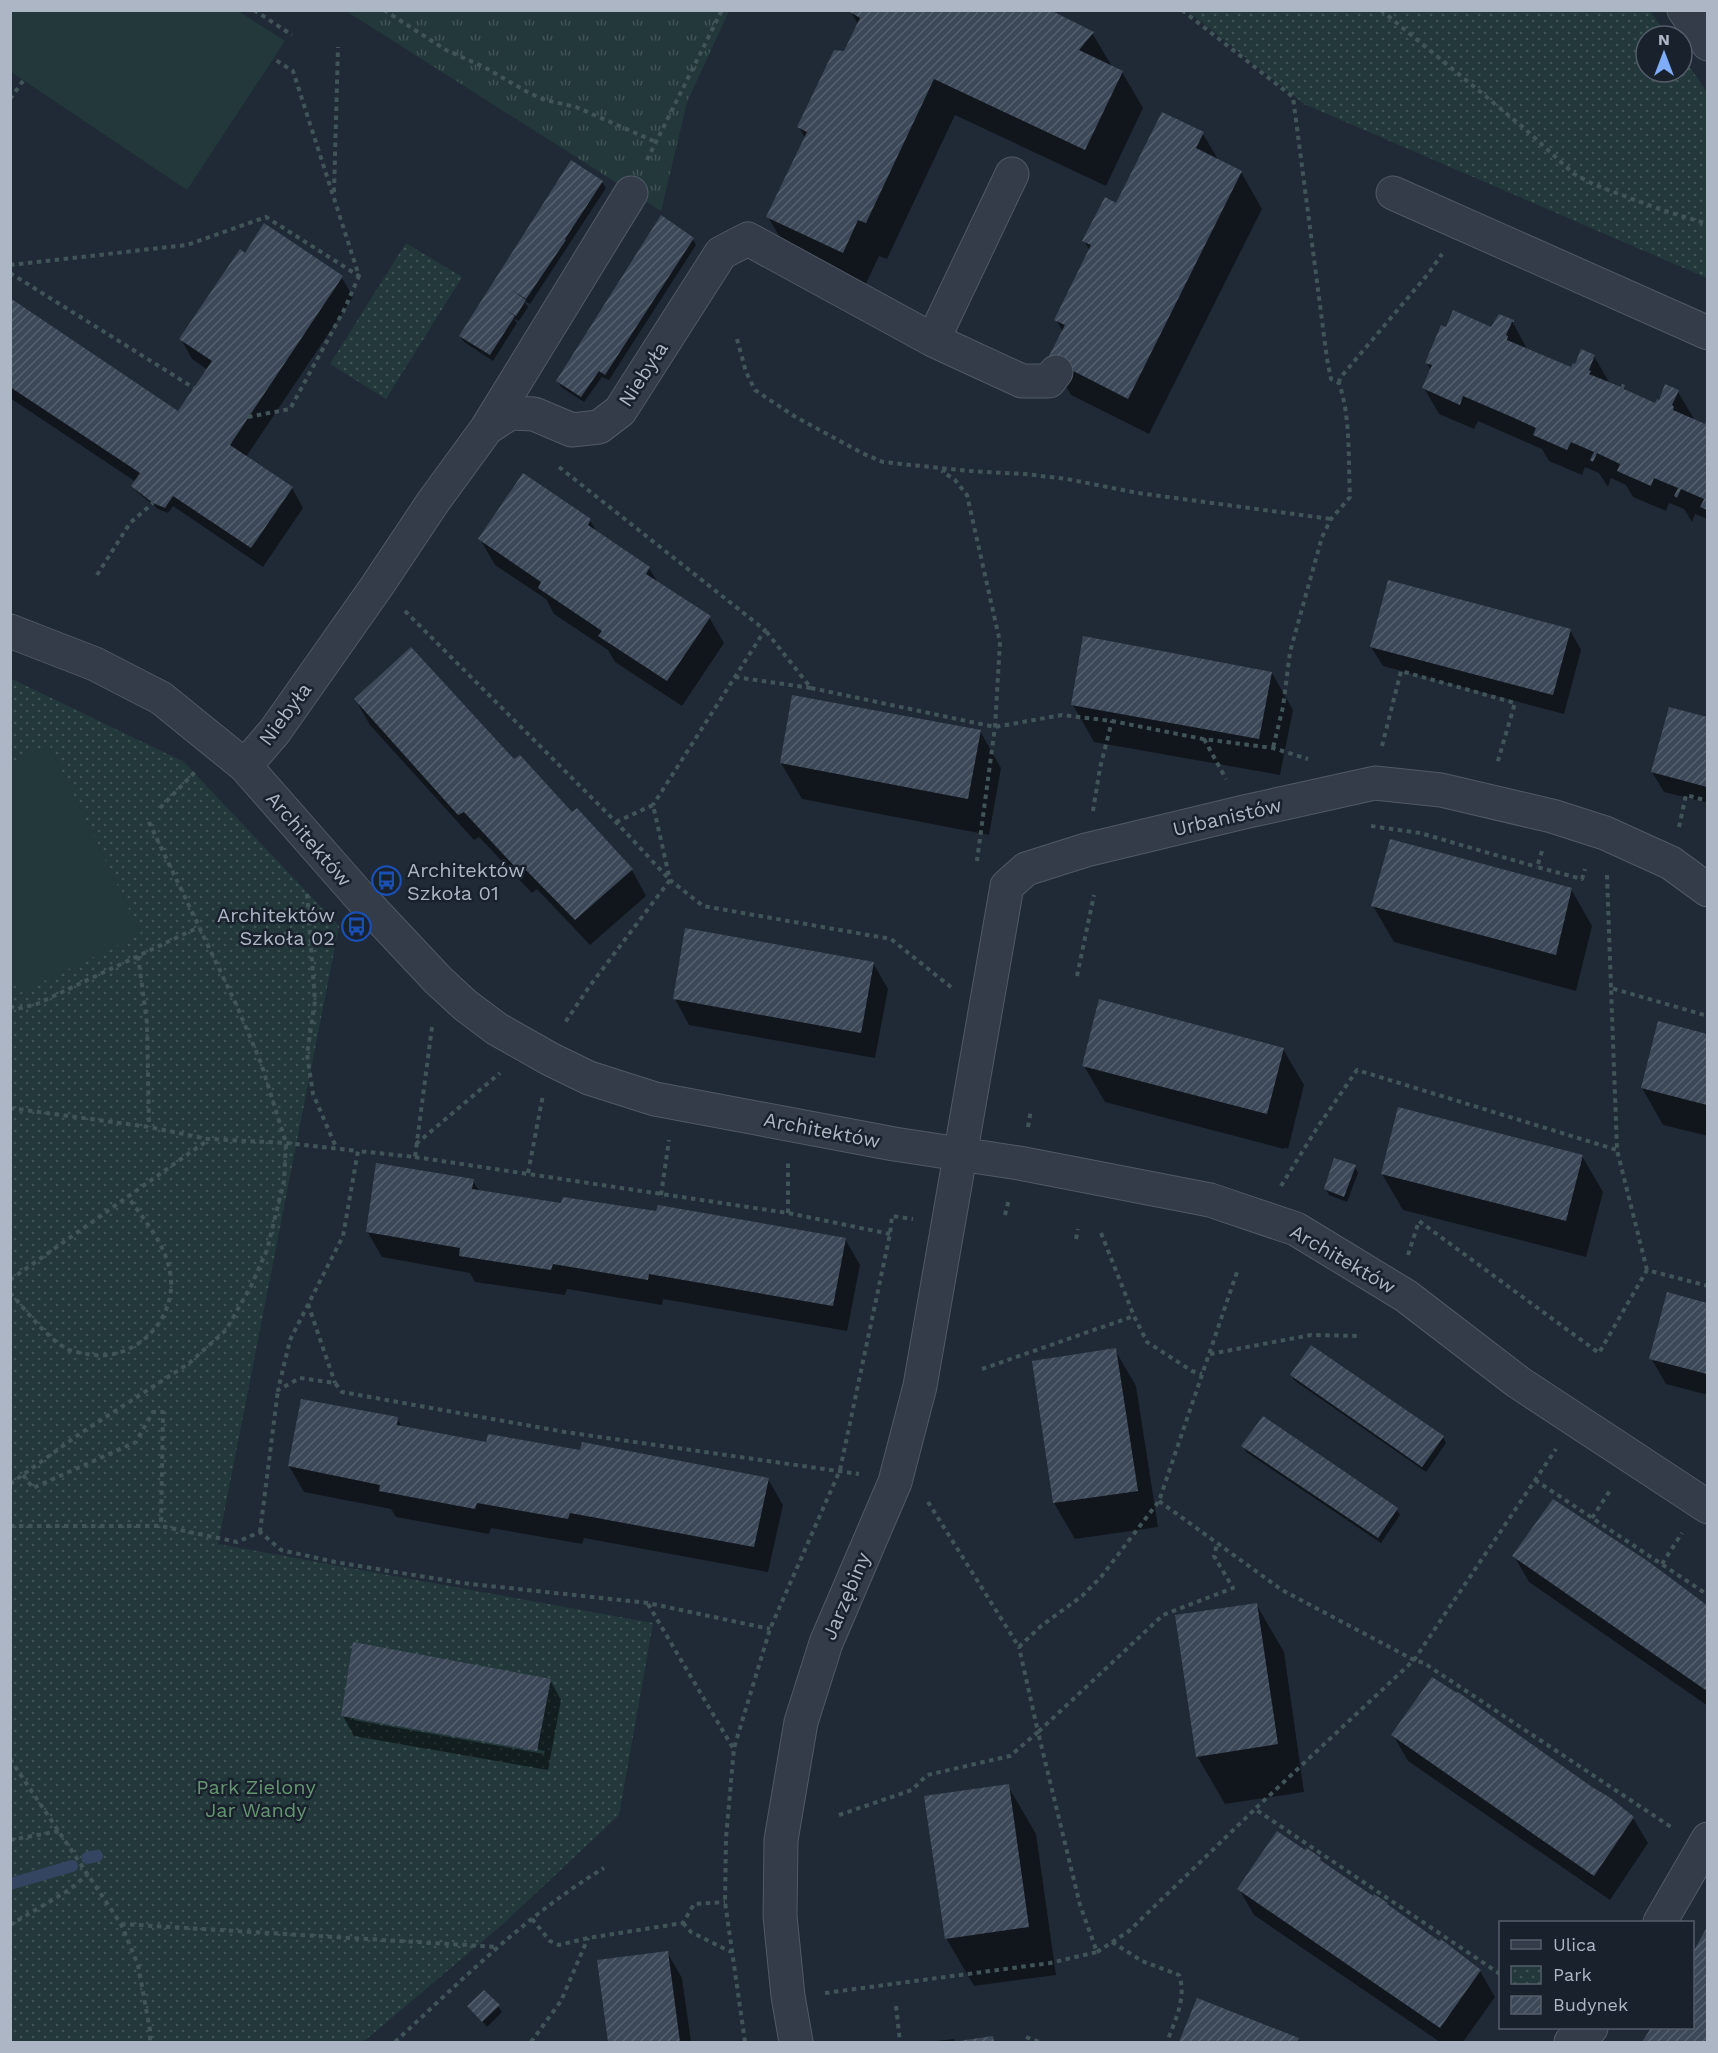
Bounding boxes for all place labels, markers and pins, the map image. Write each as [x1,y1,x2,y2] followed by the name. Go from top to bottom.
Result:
[407,858,525,905] place label: Architektów Szkoła 01
[370,865,402,897] bus stop icon: Architektów Szkoła 01
[217,903,335,950] place label: Architektów Szkoła 02
[340,910,372,942] bus stop icon: Architektów Szkoła 02

